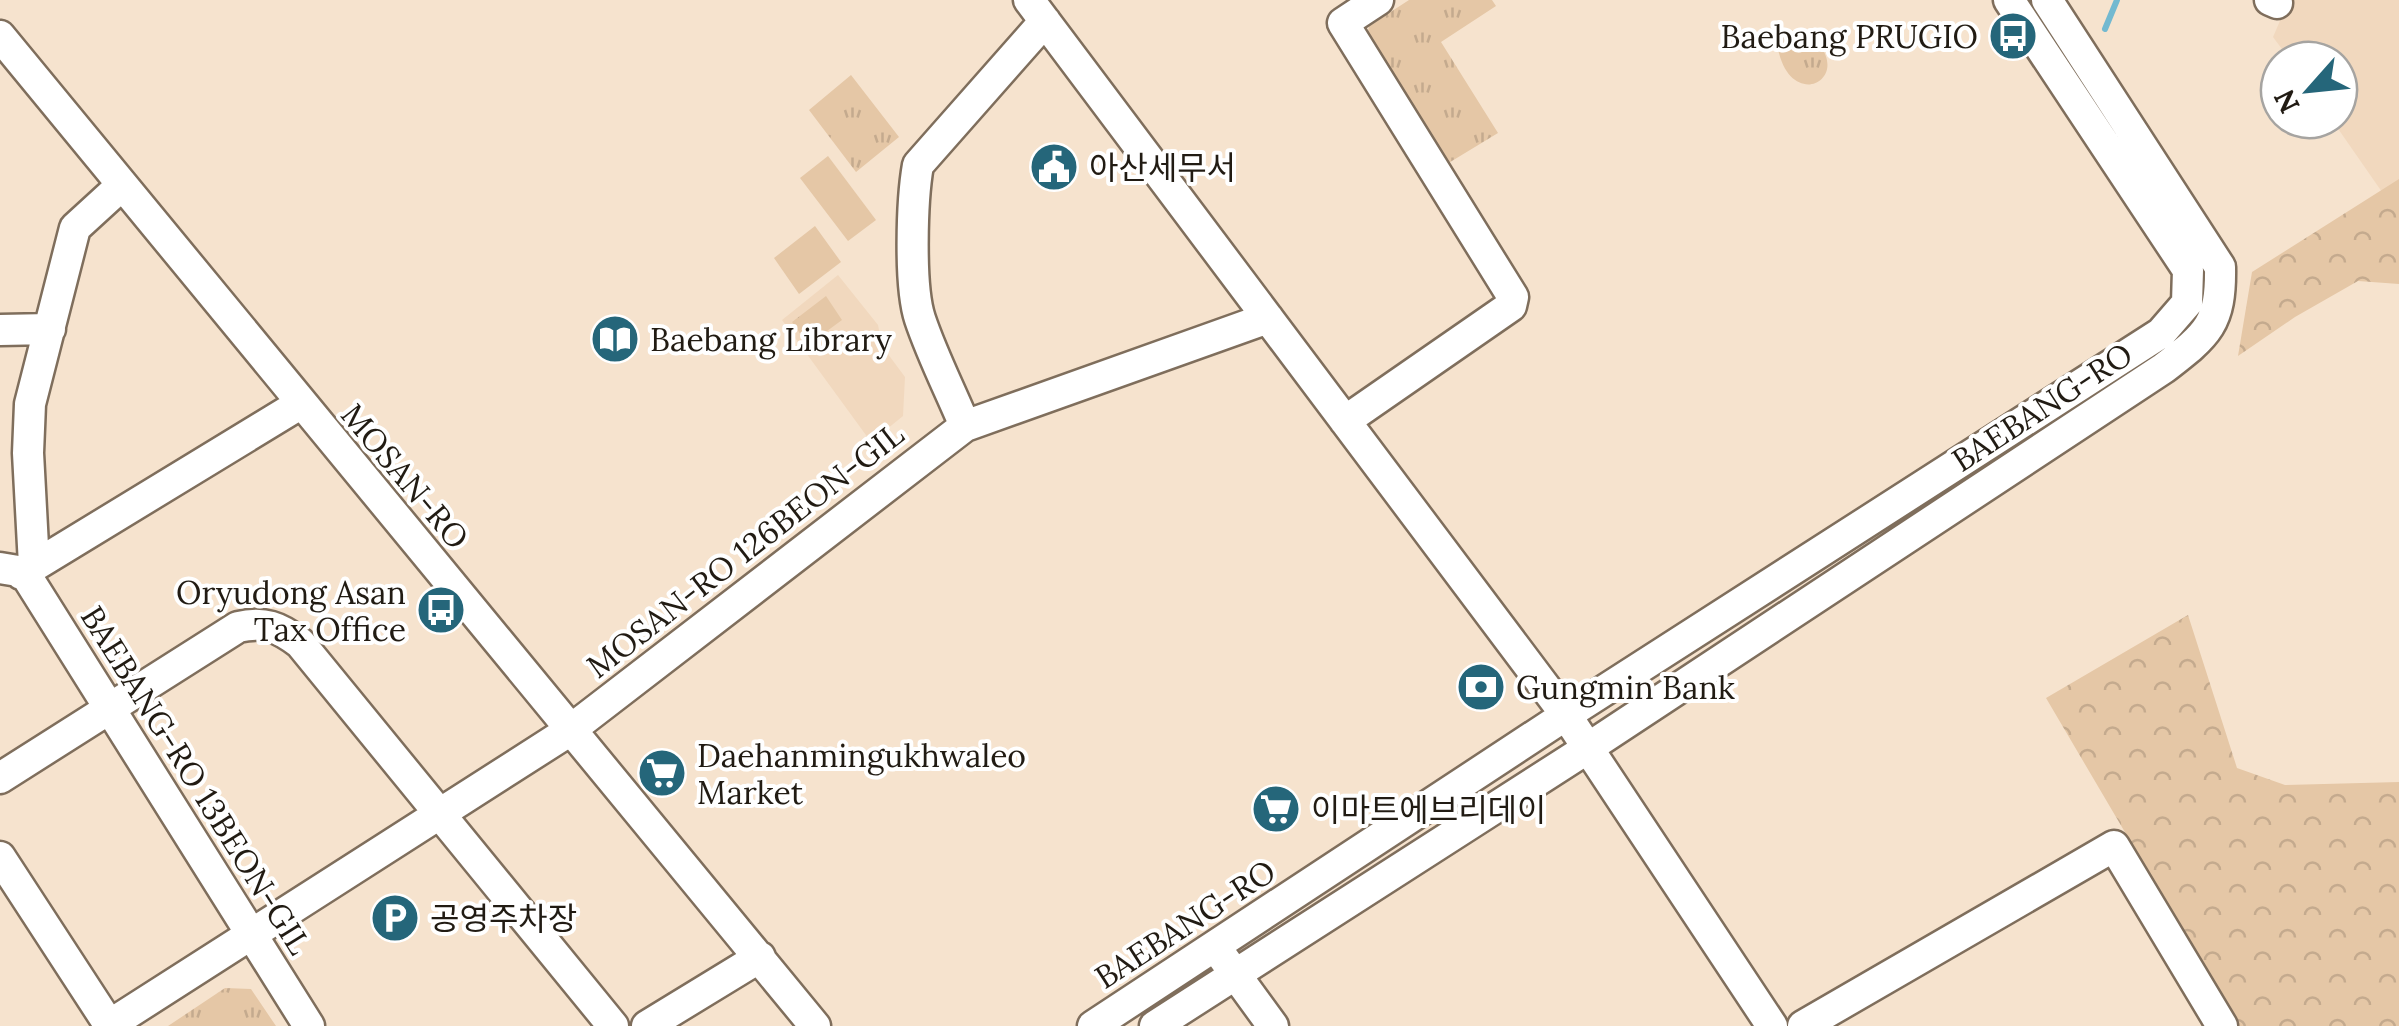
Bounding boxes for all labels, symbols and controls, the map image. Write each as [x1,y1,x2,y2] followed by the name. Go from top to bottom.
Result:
[1987,10,2039,62] bus stop icon: Baebang PRUGIO
[1720,16,1978,57] place label: Baebang PRUGIO
[2259,40,2359,140] north arrow
[2266,84,2308,119] text: N
[1028,141,1080,193] public building icon: 아산세무서
[1089,147,1236,188] place label: 아산세무서
[589,313,641,365] library icon: Baebang Library
[650,319,892,360] place label: Baebang Library
[1944,333,2140,481] street label: BAEBANG-RO
[332,395,478,557] street label: MOSAN-RO
[578,413,912,687] street label: MOSAN-RO 126BEON-GIL
[176,572,406,650] place label: Oryudong Asan Tax Office
[415,584,467,636] bus stop icon: Oryudong Asan Tax Office
[72,598,320,962] street label: BAEBANG-RO 13BEON-GIL
[1455,661,1507,713] bank icon: Gungmin Bank
[1516,667,1735,708] place label: Gungmin Bank
[697,735,1026,813] place label: Daehanmingukhwaleo Market
[636,747,688,799] supermarket icon: Daehanmingukhwaleo Market
[1250,783,1302,835] supermarket icon: 이마트에브리데이
[1311,789,1547,830] place label: 이마트에브리데이
[1087,850,1283,998] street label: BAEBANG-RO
[369,892,421,944] parking icon: 공영주차장
[430,898,577,939] place label: 공영주차장

